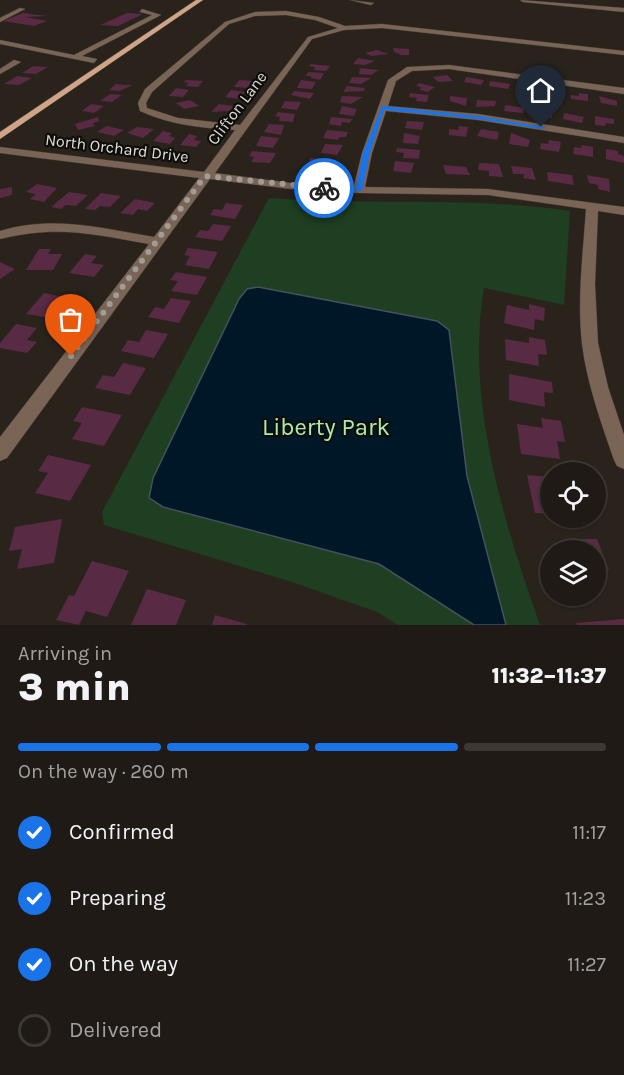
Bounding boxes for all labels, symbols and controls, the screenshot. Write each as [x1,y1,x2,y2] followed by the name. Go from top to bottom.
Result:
[515,65,566,127] pin
[203,68,271,148] street label: Clifton Lane
[524,74,557,107] icon: home
[44,130,190,166] street label: North Orchard Drive
[294,158,354,218] courier
[308,172,341,205] icon: bike
[45,294,96,356] pin
[54,303,87,336] icon: bag
[262,413,390,441] park label: Liberty Park
[540,462,606,606] map controls
[540,462,606,528] button: locate
[540,540,606,606] button: layers
[18,642,112,665] text: Arriving in
[491,663,606,689] text: 11:32–11:37
[18,664,131,710] text: 3 min
[18,760,189,783] text: On the way · 260 m
[18,816,51,849] icon: check
[69,819,175,845] text: Confirmed
[572,821,606,844] text: 11:17
[18,882,51,915] icon: check
[69,885,166,911] text: Preparing
[565,887,606,910] text: 11:23
[18,948,51,981] icon: check
[69,951,178,977] text: On the way
[567,953,606,976] text: 11:27
[69,1017,162,1043] text: Delivered

